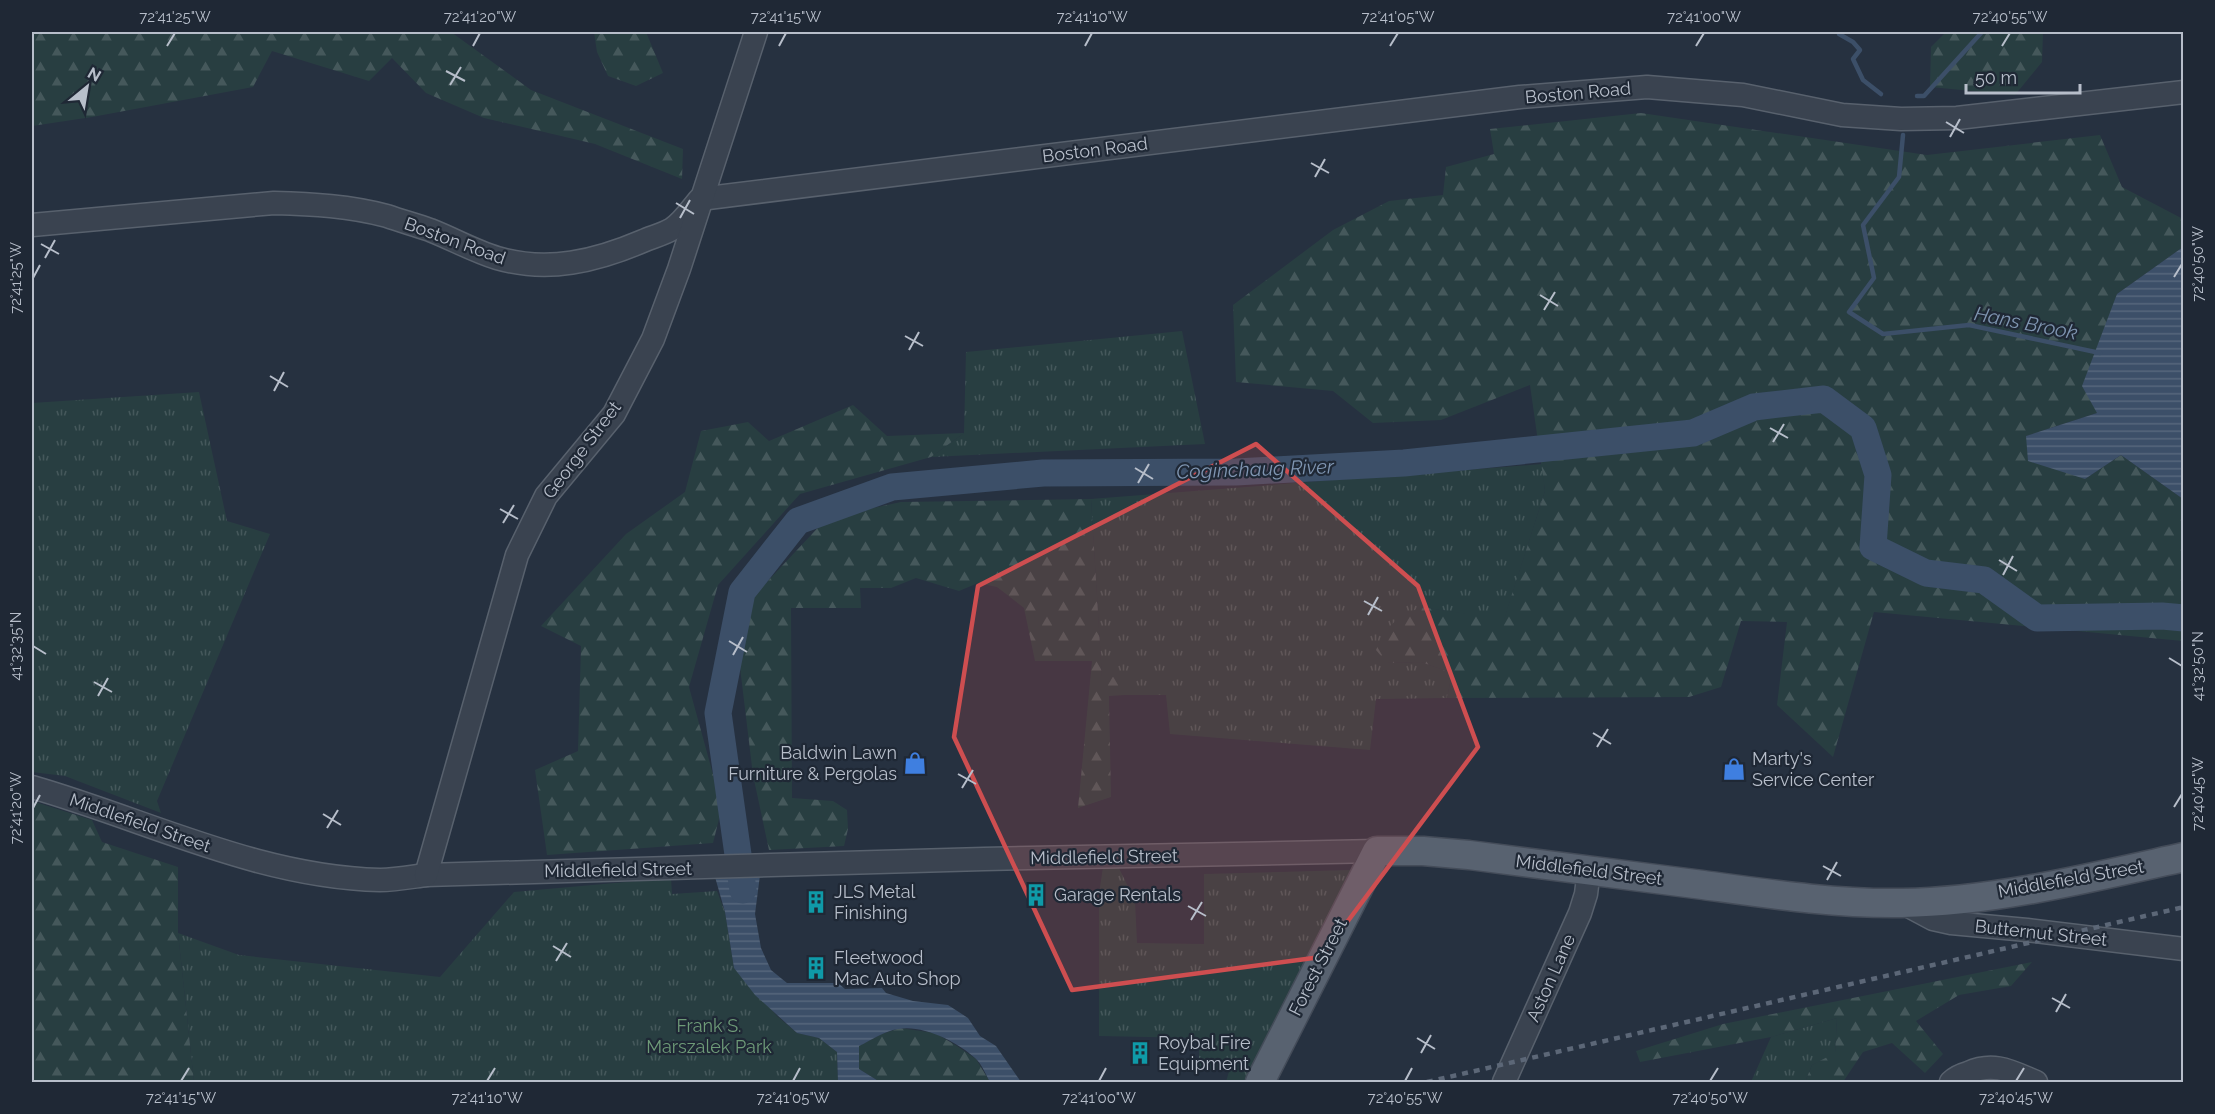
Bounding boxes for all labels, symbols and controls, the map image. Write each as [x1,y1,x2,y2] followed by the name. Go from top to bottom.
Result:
[139,8,211,26] text: 72°41'25"W
[444,8,517,26] text: 72°41'20"W
[751,8,821,26] text: 72°41'15"W
[1056,8,1128,26] text: 72°41'10"W
[1362,8,1435,26] text: 72°41'05"W
[1667,8,1741,26] text: 72°41'00"W
[1973,8,2048,26] text: 72°40'55"W
[57,57,117,117] north arrow
[1966,57,2080,95] scale bar
[84,63,104,86] text: N
[1975,67,2017,88] text: 50 m
[1524,77,1632,108] street label: Boston Road
[1041,133,1149,166] street label: Boston Road
[402,212,509,269] street label: Boston Road
[2189,226,2207,302] text: 72°40'50"W
[7,242,25,314] text: 72°41'25"W
[1972,301,2080,345] water label: Hans Brook
[538,397,625,503] street label: George Street
[1176,454,1335,484] water label: Coginchaug River
[7,612,25,680] text: 41°32'35"N
[2189,631,2207,701] text: 41°32'50"N
[728,742,897,784] place label: Baldwin Lawn Furniture & Pergolas
[1752,748,1875,790] place label: Marty's Service Center
[902,750,928,776] shop icon: Baldwin Lawn Furniture & Pergolas
[1721,756,1747,782] shop icon: Marty's Service Center
[2189,757,2207,831] text: 72°40'45"W
[7,771,25,844] text: 72°41'20"W
[67,789,213,856] street label: Middlefield Street
[1030,845,1178,868] street label: Middlefield Street
[1514,850,1664,889] street label: Middlefield Street
[1996,855,2145,902] street label: Middlefield Street
[544,858,692,881] street label: Middlefield Street
[834,881,916,923] place label: JLS Metal Finishing
[1023,882,1049,908] building icon: Garage Rentals
[1054,884,1181,905] place label: Garage Rentals
[803,889,829,915] building icon: JLS Metal Finishing
[1284,915,1351,1019] street label: Forest Street
[1974,915,2108,950] street label: Butternut Street
[1522,930,1579,1025] street label: Aston Lane
[834,947,960,989] place label: Fleetwood Mac Auto Shop
[803,955,829,981] building icon: Fleetwood Mac Auto Shop
[646,1015,772,1057] park label: Frank S. Marszalek Park
[1158,1032,1251,1074] place label: Roybal Fire Equipment
[1127,1040,1153,1066] building icon: Roybal Fire Equipment
[146,1089,216,1107] text: 72°41'15"W
[451,1089,523,1107] text: 72°41'10"W
[757,1089,830,1107] text: 72°41'05"W
[1062,1089,1136,1107] text: 72°41'00"W
[1368,1089,1443,1107] text: 72°40'55"W
[1672,1089,1748,1107] text: 72°40'50"W
[1979,1089,2053,1107] text: 72°40'45"W

